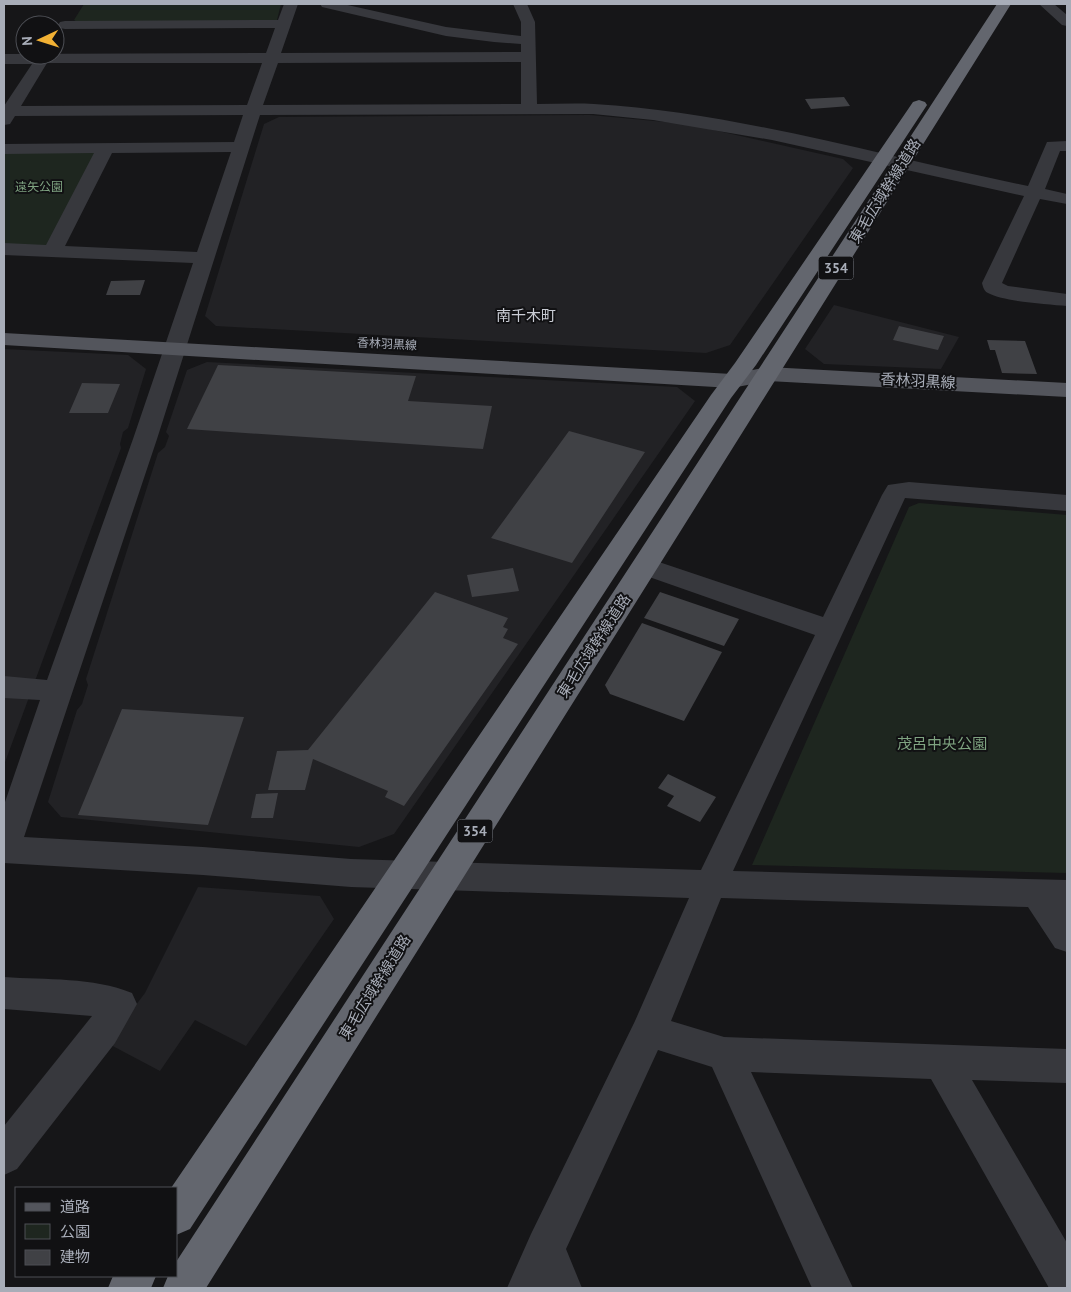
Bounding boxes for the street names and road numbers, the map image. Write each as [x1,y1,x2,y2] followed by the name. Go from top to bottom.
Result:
[845,135,924,247] street label: 東毛広域幹線道路
[818,256,854,280] road number: 354
[357,334,417,353] street label: 香林羽黒線
[880,369,956,392] street label: 香林羽黒線
[553,590,634,701] street label: 東毛広域幹線道路
[458,819,492,842] road number: 354
[335,931,414,1043] street label: 東毛広域幹線道路

